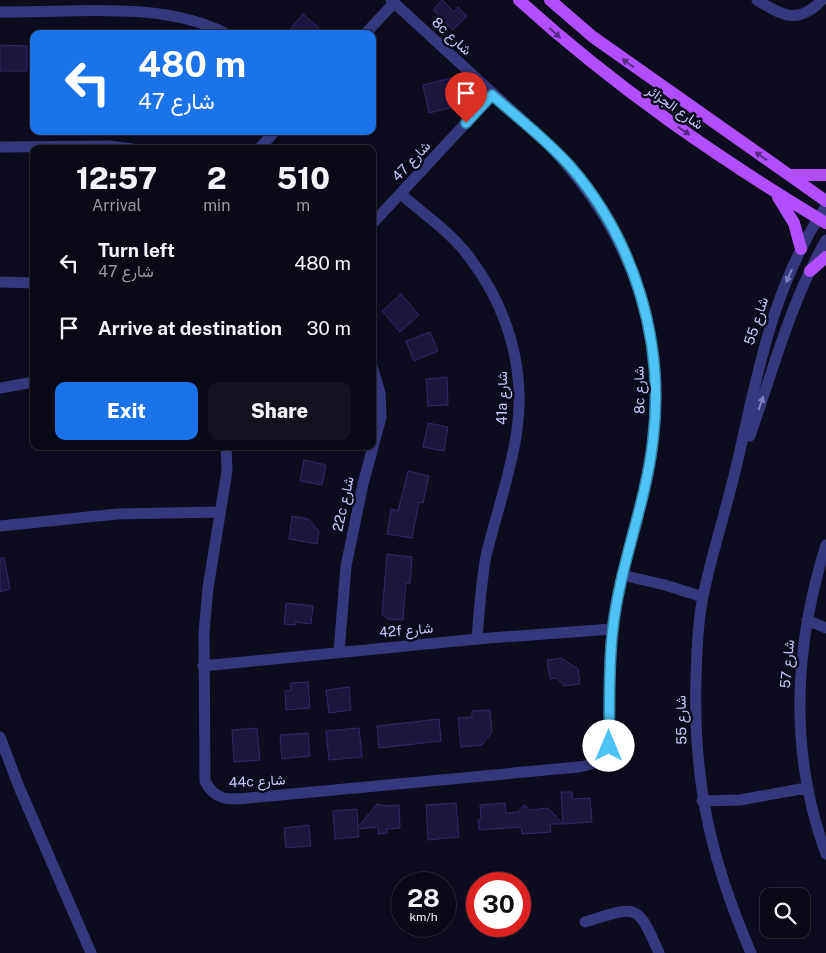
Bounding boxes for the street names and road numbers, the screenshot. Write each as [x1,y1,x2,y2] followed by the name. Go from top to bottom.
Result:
[427,14,475,60] street label: 8c شارع
[641,81,707,135] street label: شارع الجزائر
[389,138,436,186] street label: شارع 47
[741,295,774,348] street label: شارع 55
[631,366,650,414] street label: 8c شارع
[494,371,513,425] street label: 41a شارع
[329,475,360,534] street label: 22c شارع
[378,620,434,643] street label: 42f شارع
[777,639,800,689] street label: شارع 57
[673,695,692,745] street label: شارع 55
[228,772,286,793] street label: 44c شارع

